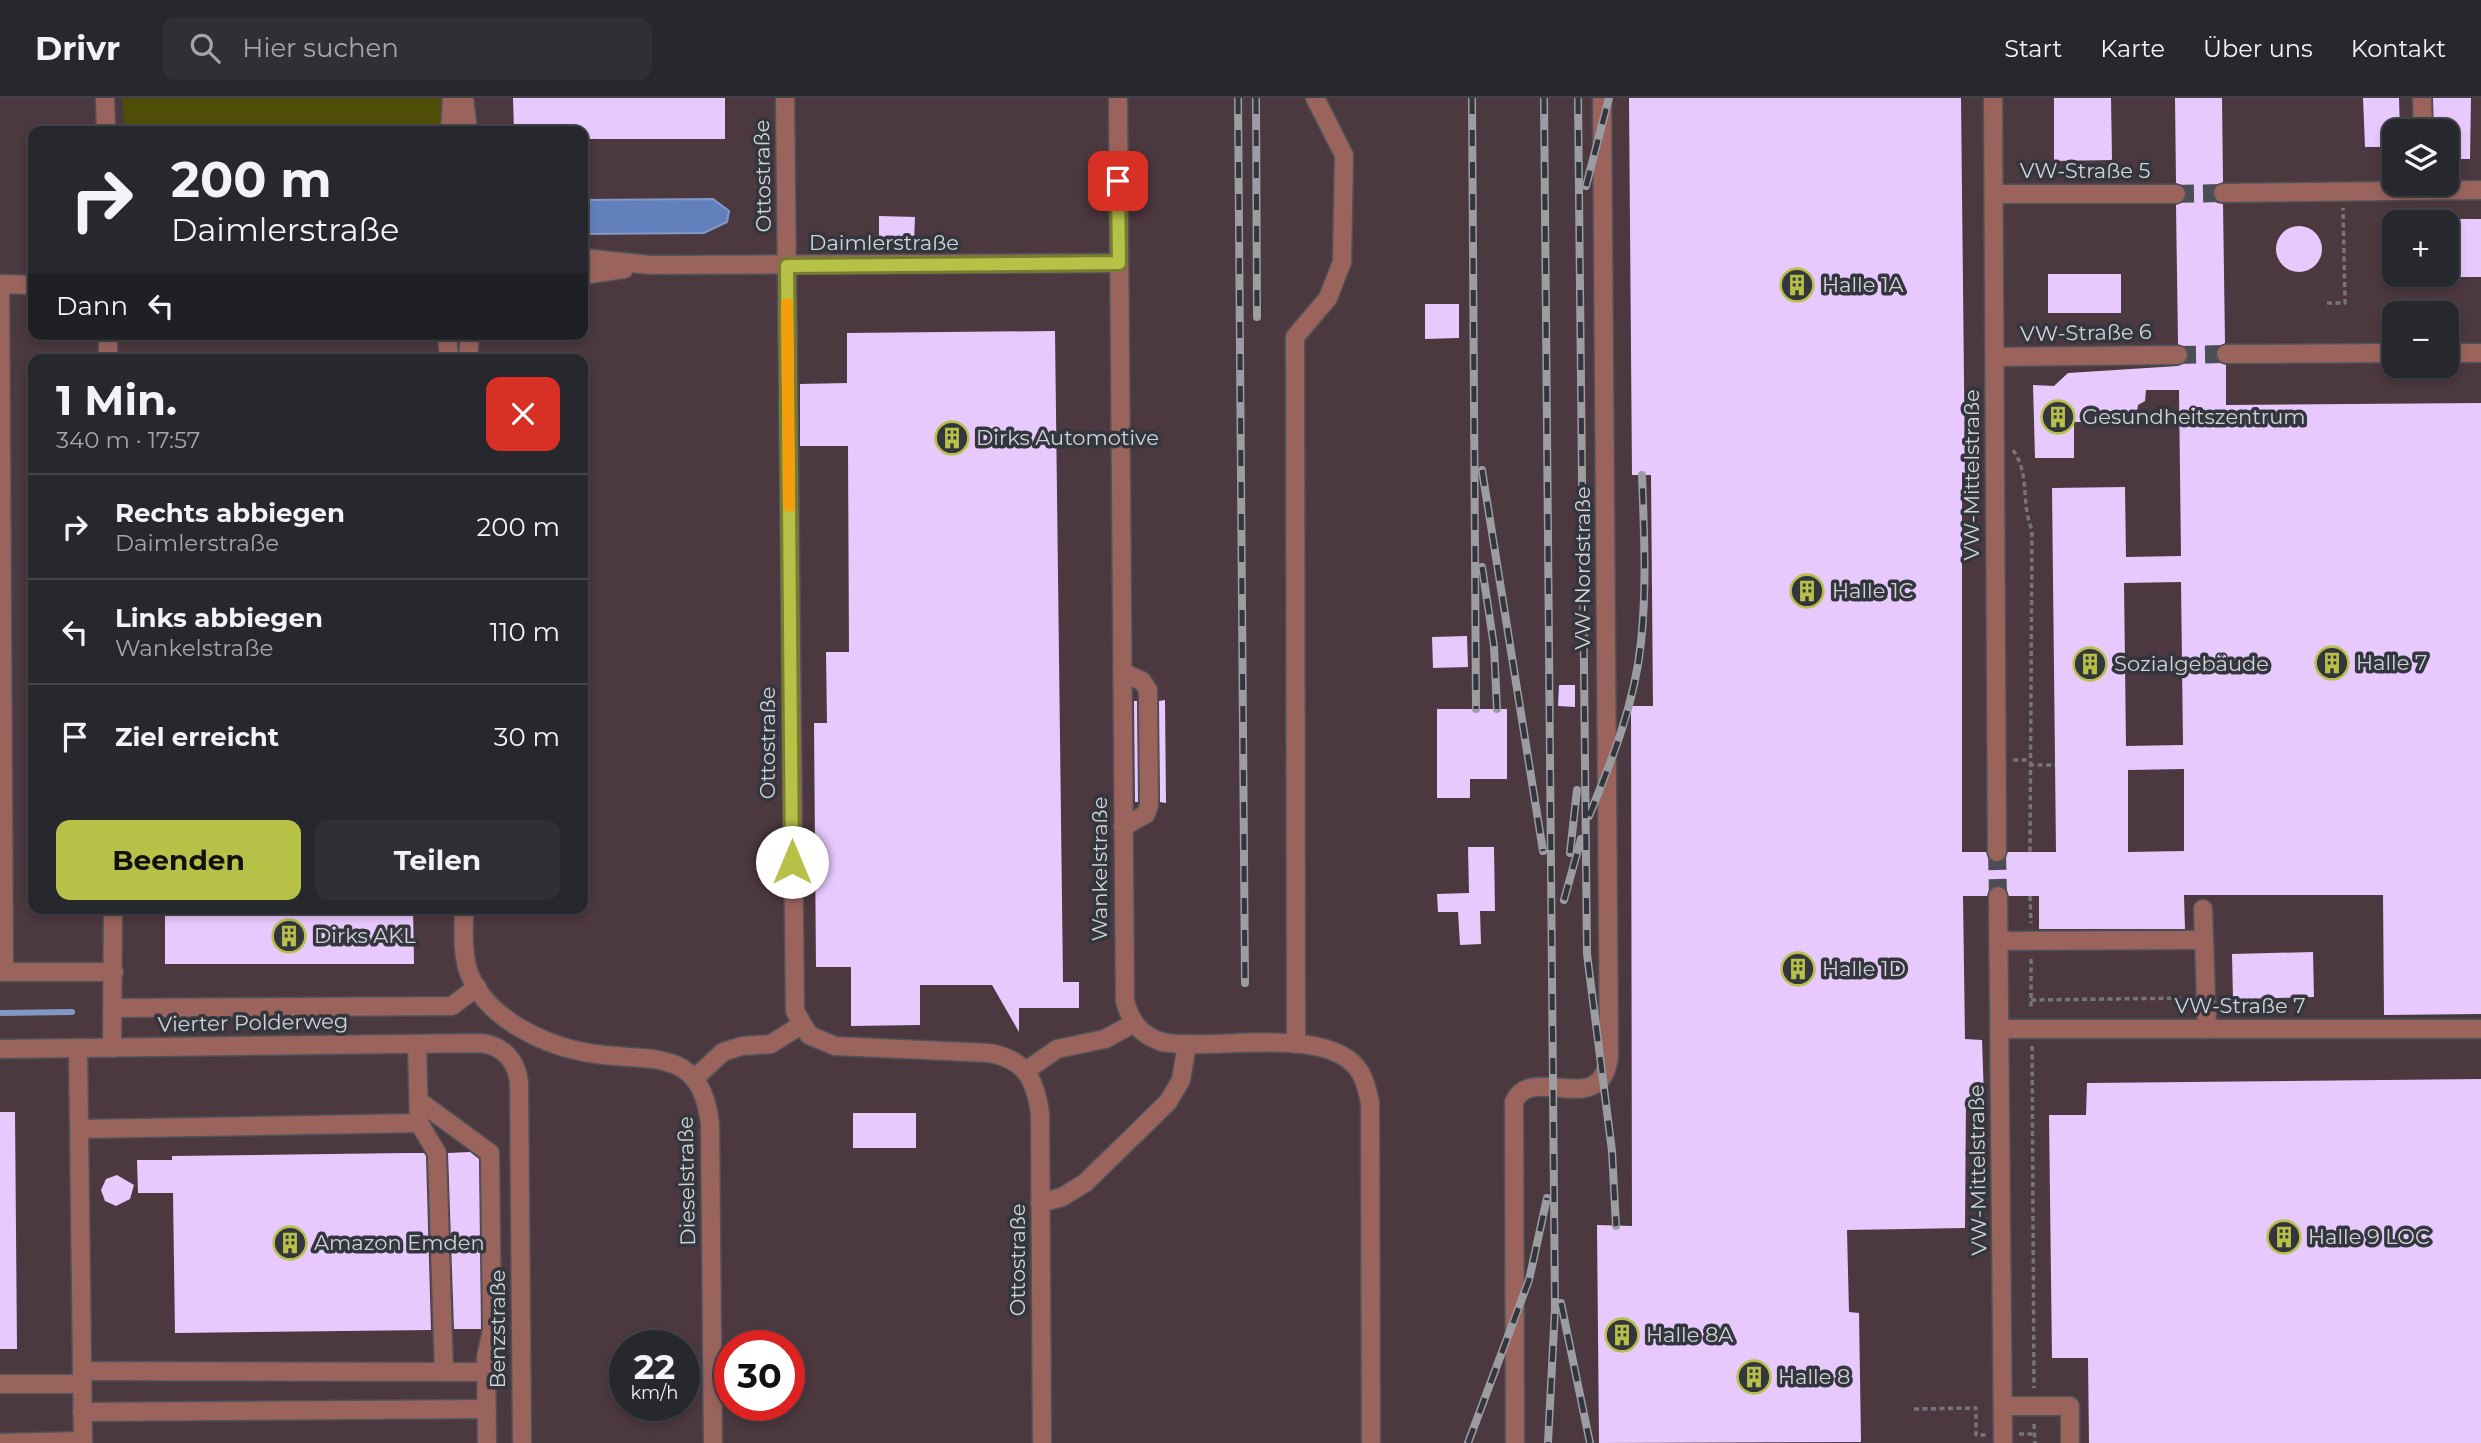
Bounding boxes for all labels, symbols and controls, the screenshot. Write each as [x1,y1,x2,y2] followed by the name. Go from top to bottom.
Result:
[162,17,652,80] search box
[35,28,120,68] text: Drivr
[186,29,224,67] icon: search
[242,32,399,64] text: Hier suchen
[2004,34,2062,63] text: Start
[2100,34,2165,63] text: Karte
[2203,34,2313,63] text: Über uns
[2351,34,2446,63] text: Kontakt
[749,119,776,233] street label: Ottostraße
[2382,119,2459,378] map controls
[2382,119,2459,196] button: layers
[171,150,332,209] text: 200 m
[1088,151,1148,211] pin
[56,154,147,245] icon: right
[2020,158,2150,183] street label: VW-Straße 5
[1099,162,1137,200] icon: arrive
[171,210,399,249] text: Daimlerstraße
[2382,210,2459,287] button: +
[809,230,959,255] street label: Daimlerstraße
[1778,266,1816,304] building icon: Halle 1A
[1822,272,1905,297] place label: Halle 1A
[142,287,180,325] icon: left
[56,290,128,322] text: Dann
[2382,301,2459,378] button: −
[2020,319,2152,346] street label: VW-Straße 6
[56,374,177,426] text: 1 Min.
[486,377,560,451] button: close
[1959,389,1984,561] street label: VW-Mittelstraße
[2039,398,2077,436] building icon: Gesundheitszentrum
[2082,404,2306,429] place label: Gesundheitszentrum
[933,419,971,457] building icon: Dirks Automotive
[976,425,1159,450] place label: Dirks Automotive
[56,426,200,454] text: 340 m · 17:57
[1570,486,1595,650] street label: VW-Nordstraße
[115,497,345,529] text: Rechts abbiegen
[56,508,94,546] icon: right
[476,511,560,543] text: 200 m
[115,529,279,557] text: Daimlerstraße
[1788,572,1826,610] building icon: Halle 1C
[1832,578,1914,603] place label: Halle 1C
[115,602,323,634] text: Links abbiegen
[56,613,94,651] icon: left
[490,616,560,648] text: 110 m
[115,634,273,662] text: Wankelstraße
[2313,644,2351,682] building icon: Halle 7
[2071,645,2109,683] building icon: Sozialgebäude
[2356,650,2427,675] place label: Halle 7
[2114,651,2269,676] place label: Sozialgebäude
[755,687,780,799] street label: Ottostraße
[56,718,94,756] icon: arrive
[115,721,279,753] text: Ziel erreicht
[494,721,560,753] text: 30 m
[1087,797,1112,941] street label: Wankelstraße
[56,820,301,900] button: Beenden
[315,820,560,900] button: Teilen
[755,825,829,899] position arrow
[270,917,308,955] building icon: Dirks AKL
[314,923,416,948] place label: Dirks AKL
[1779,950,1817,988] building icon: Halle 1D
[1822,956,1906,981] place label: Halle 1D
[2174,993,2306,1018] street label: VW-Straße 7
[157,1008,348,1037] street label: Vierter Polderweg
[1964,1084,1991,1256] street label: VW-Mittelstraße
[673,1116,700,1246] street label: Dieselstraße
[1005,1204,1030,1316] street label: Ottostraße
[2265,1218,2303,1256] building icon: Halle 9 LOC
[271,1224,309,1262] building icon: Amazon Emden
[2308,1224,2430,1249] place label: Halle 9 LOC
[314,1230,485,1255] place label: Amazon Emden
[485,1270,510,1388] street label: Benzstraße
[1603,1316,1641,1354] building icon: Halle 8A
[1646,1322,1734,1347] place label: Halle 8A
[714,1330,805,1421] speed limit sign: 30
[634,1345,675,1388] text: 22
[1735,1358,1773,1396] building icon: Halle 8
[1778,1364,1850,1389] place label: Halle 8
[630,1382,679,1404] text: km/h

